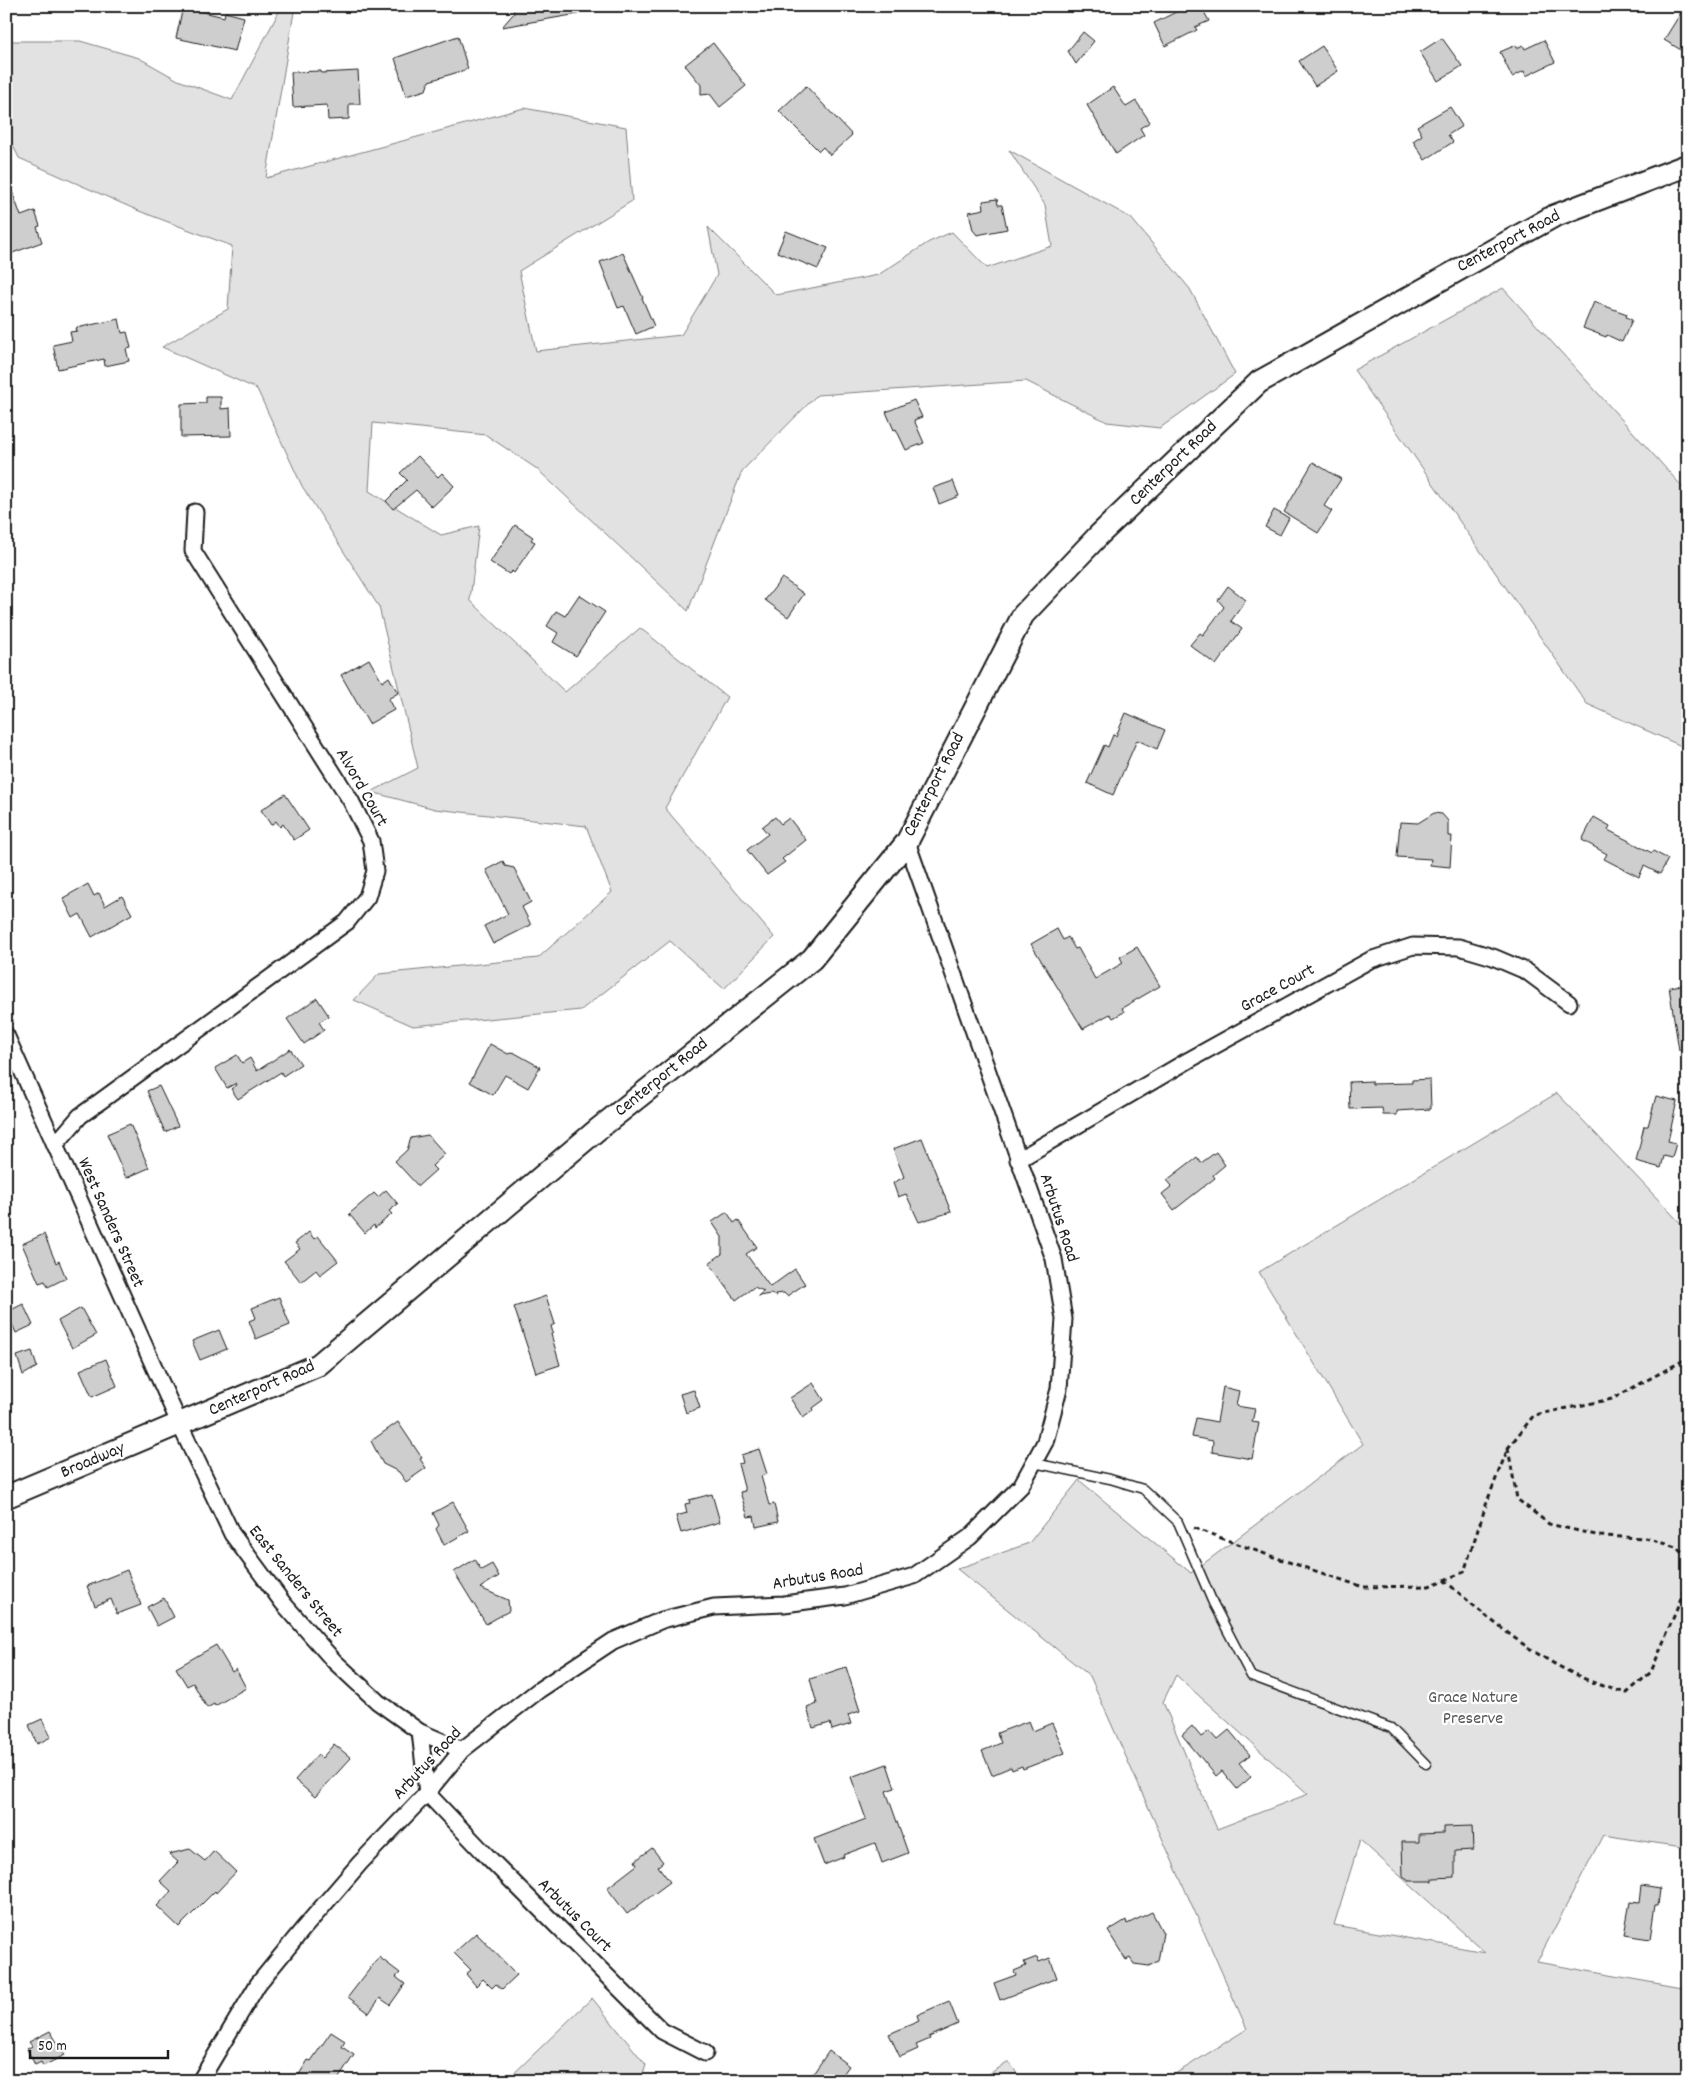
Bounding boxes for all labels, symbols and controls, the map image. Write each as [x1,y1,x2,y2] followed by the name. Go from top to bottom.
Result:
[1453,204,1565,280] street label: Centerport Road
[1124,415,1224,513] street label: Centerport Road
[898,729,972,841] street label: Centerport Road
[328,744,394,832] street label: Alvord Court
[1236,958,1320,1020] street label: Grace Court
[610,1032,714,1124] street label: Centerport Road
[70,1154,150,1292] street label: West Sanders Street
[1032,1170,1084,1266] street label: Arbutus Road
[205,1354,319,1424] street label: Centerport Road
[57,1436,130,1486] street label: Broadway
[242,1520,348,1644] street label: East Sanders Street
[771,1558,865,1598] street label: Arbutus Road
[1428,1686,1518,1732] park label: Grace Nature Preserve
[388,1722,468,1806] street label: Arbutus Road
[531,1873,617,1959] street label: Arbutus Court
[30,2027,168,2059] scale bar
[38,2036,67,2058] text: 50 m

